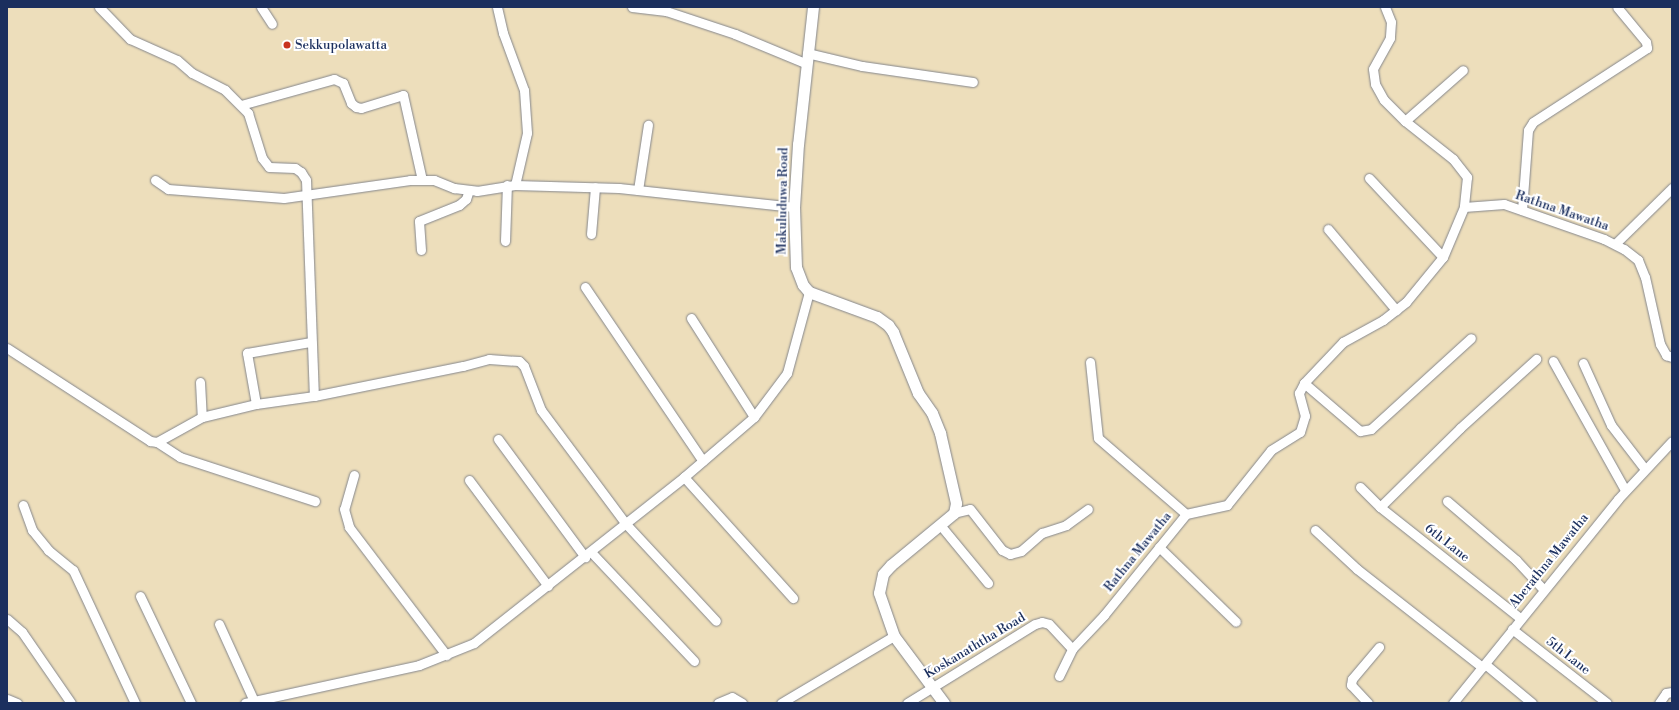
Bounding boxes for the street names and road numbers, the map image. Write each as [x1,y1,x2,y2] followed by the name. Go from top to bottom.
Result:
[774,147,792,255] street label: Makuluduwa Road
[1513,188,1611,234] street label: Rathna Mawatha
[1101,509,1175,595] street label: Rathna Mawatha
[1506,511,1592,611] street label: Aberathna Mawatha
[1421,521,1473,565] street label: 6th Lane
[922,610,1028,682] street label: Koskanaththa Road
[1543,634,1593,678] street label: 5th Lane

